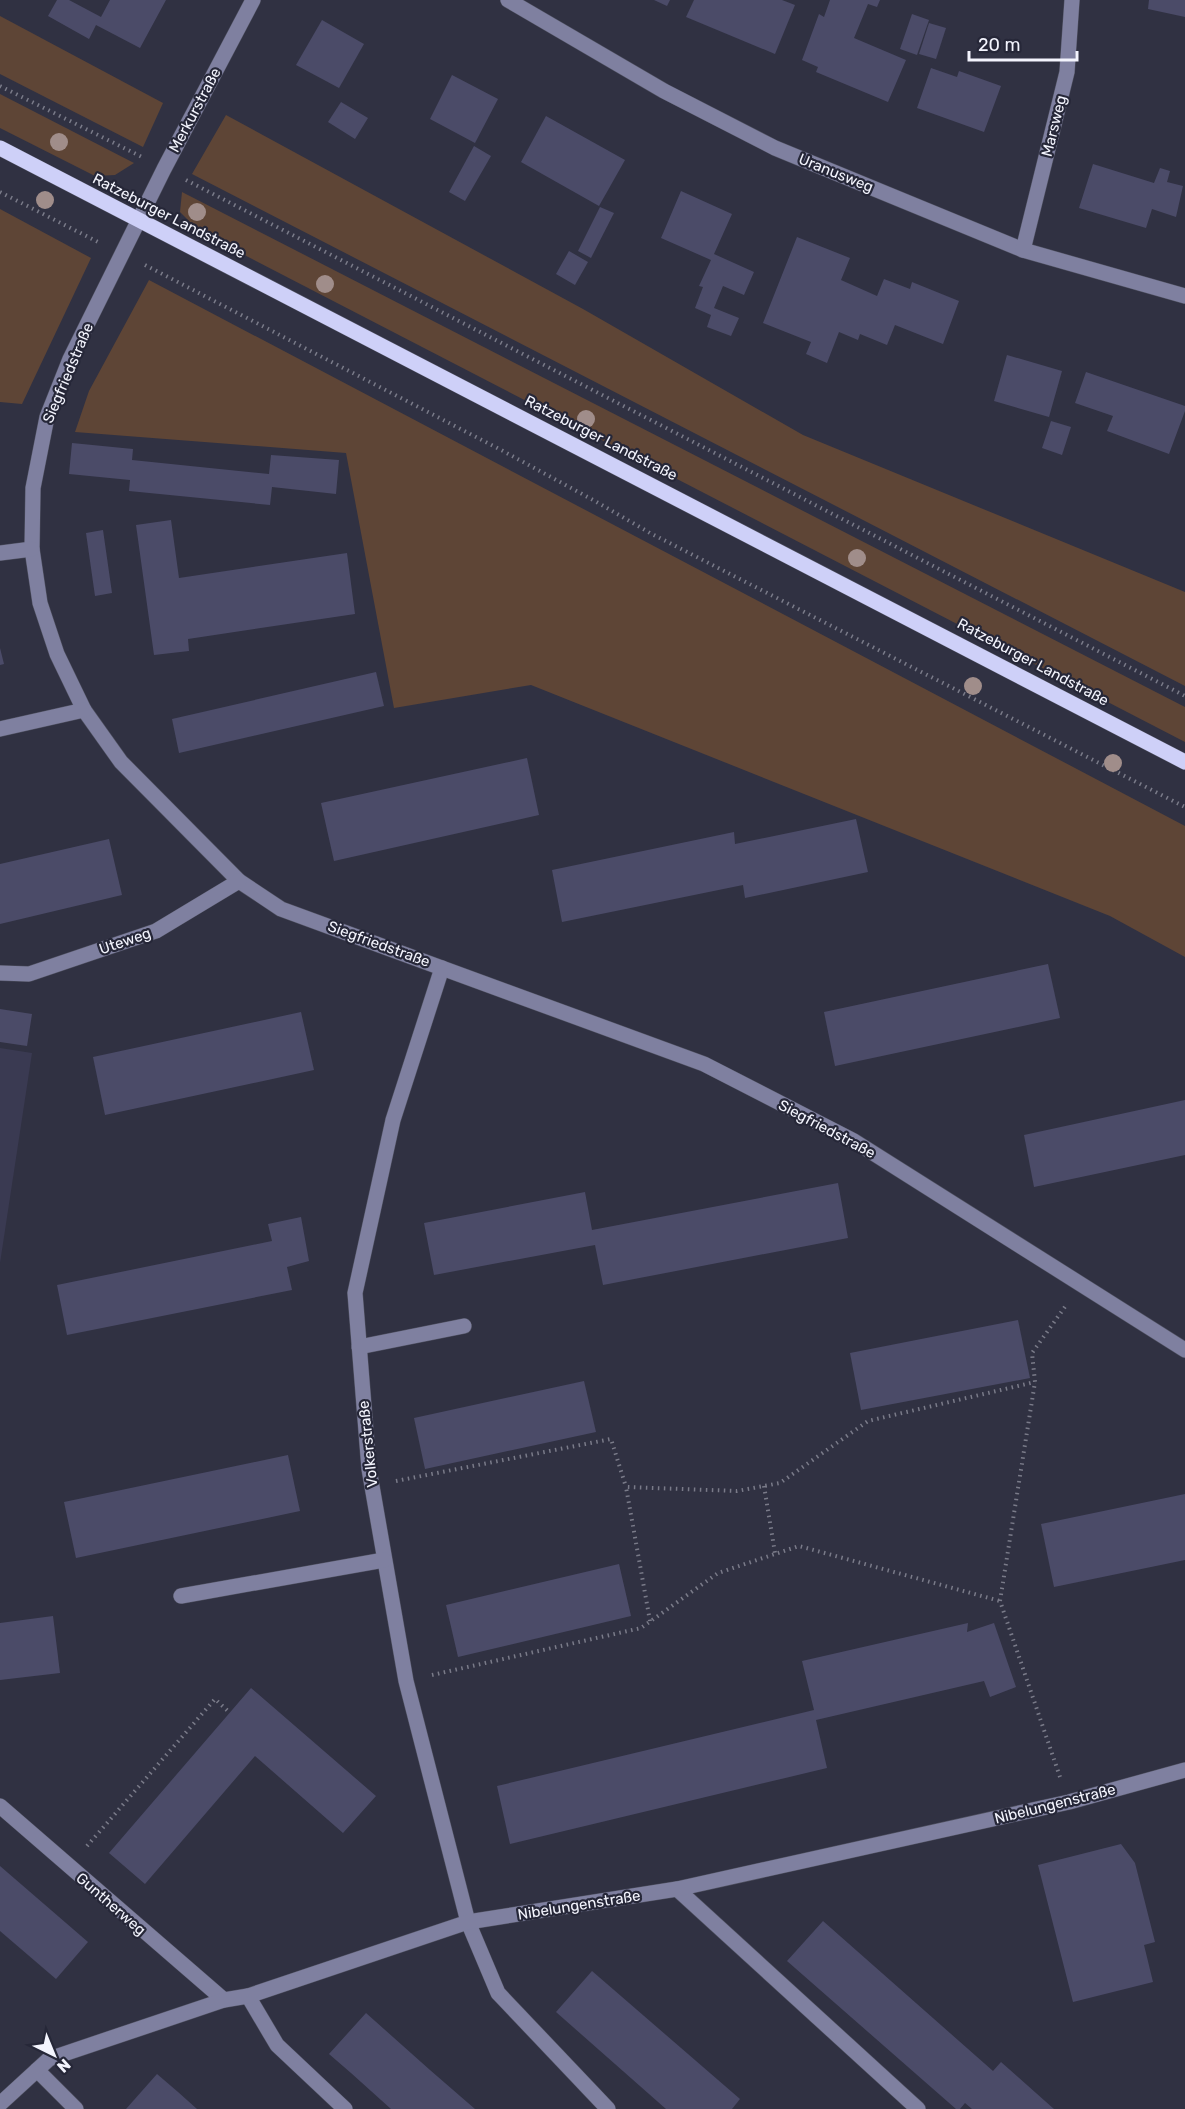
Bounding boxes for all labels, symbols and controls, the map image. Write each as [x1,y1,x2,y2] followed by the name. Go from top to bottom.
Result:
[969,24,1077,62] scale bar
[978,34,1020,56] text: 20 m
[165,65,225,155] street label: Merkurstraße
[1038,93,1070,159] street label: Marsweg
[796,150,876,196] street label: Uranusweg
[90,170,248,262] street label: Ratzeburger Landstraße
[39,320,97,426] street label: Siegfriedstraße
[522,392,680,484] street label: Ratzeburger Landstraße
[954,614,1112,710] street label: Ratzeburger Landstraße
[325,917,433,971] street label: Siegfriedstraße
[97,924,153,958] street label: Uteweg
[775,1096,879,1162] street label: Siegfriedstraße
[354,1400,382,1488] street label: Volkerstraße
[993,1780,1117,1828] street label: Nibelungenstraße
[72,1869,150,1939] street label: Guntherweg
[516,1886,642,1924] street label: Nibelungenstraße
[24,2025,84,2085] north arrow
[53,2055,75,2076] text: N

